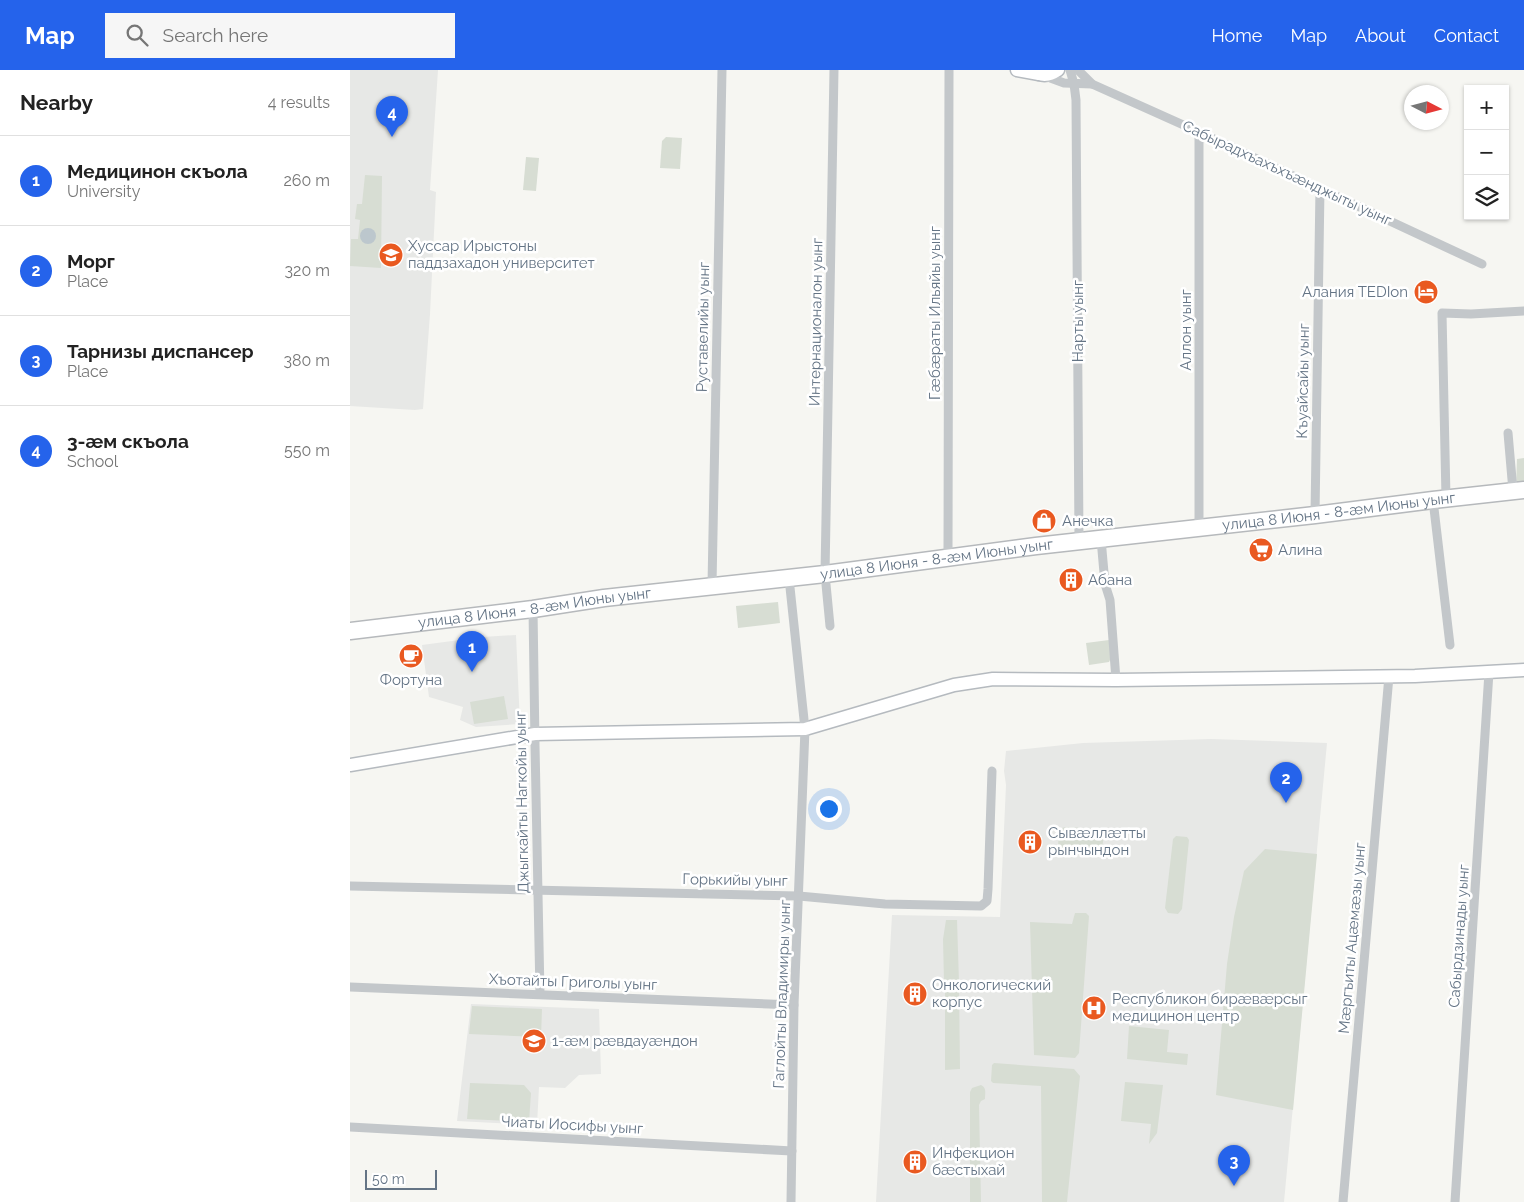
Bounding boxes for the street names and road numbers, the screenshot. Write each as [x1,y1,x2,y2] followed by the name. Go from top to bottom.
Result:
[1180,117,1394,229] street label: Сабырадхъахъхъæнджыты уынг
[926,226,944,400] street label: Гæбæраты Ильяйы уынг
[806,238,826,406] street label: Интернационалон уынг
[693,262,713,392] street label: Руставелийы уынг
[1069,280,1087,362] street label: Нарты уынг
[1177,289,1195,371] street label: Аллон уынг
[1293,323,1313,439] street label: Къуайсайы уынг
[1221,489,1456,534] street label: улица 8 Июня - 8-ӕм Июны уынг
[819,535,1054,583] street label: улица 8 Июня - 8-ӕм Июны уынг
[417,584,652,632] street label: улица 8 Июня - 8-ӕм Июны уынг
[511,711,533,893] street label: Джыгкайты Нагкойы уынг
[1335,842,1369,1034] street label: Мӕргъиты Ацӕмӕзы уынг
[1445,864,1473,1008] street label: Сабырдзинады уынг
[682,870,788,890] street label: Горькийы уынг
[770,899,794,1089] street label: Гаглойты Владимиры уынг
[489,970,657,994] street label: Хъотайты Григолы уынг
[500,1112,644,1138] street label: Чиаты Иосифы уынг

